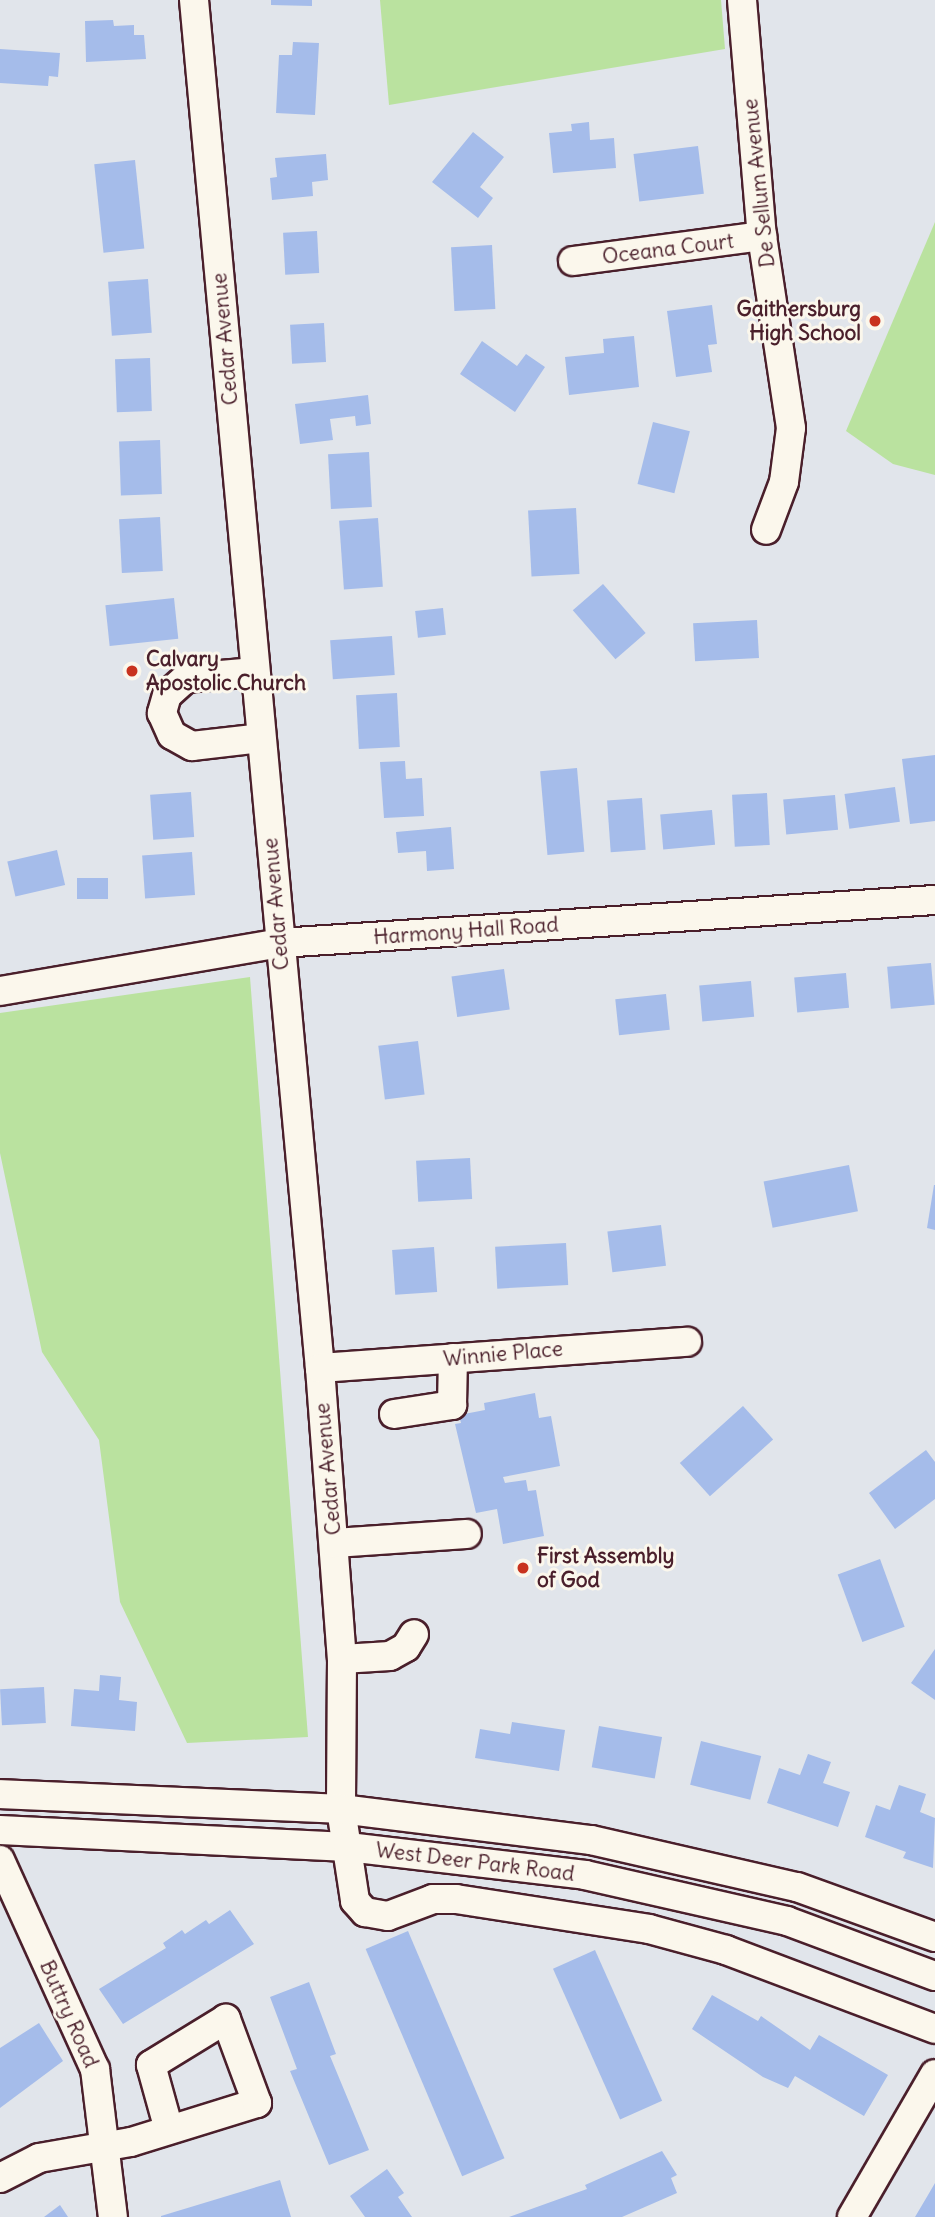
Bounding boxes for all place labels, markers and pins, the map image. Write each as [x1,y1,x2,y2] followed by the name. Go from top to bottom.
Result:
[737,296,861,346] place label: Gaithersburg High School
[867,313,883,329] marker: Gaithersburg High School
[146,646,306,696] place label: Calvary Apostolic Church
[124,663,140,679] marker: Calvary Apostolic Church
[537,1543,674,1593] place label: First Assembly of God
[515,1560,531,1576] marker: First Assembly of God

